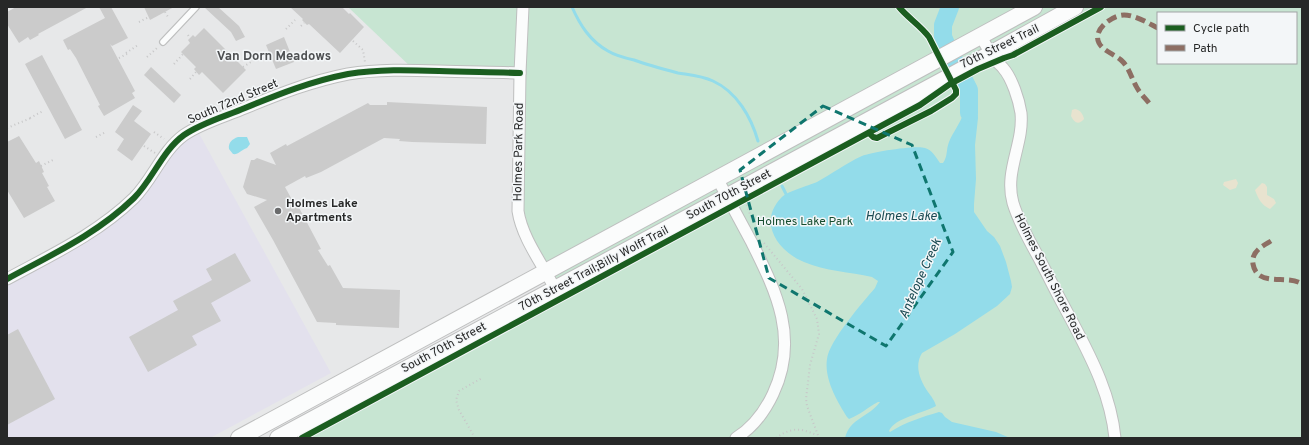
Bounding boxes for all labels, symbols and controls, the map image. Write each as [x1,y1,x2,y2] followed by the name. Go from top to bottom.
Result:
[1157,12,1297,64] legend
[958,21,1042,73] street label: 70th Street Trail
[1193,21,1250,37] text: Cycle path
[1193,41,1218,57] text: Path
[217,49,331,65] district label: Van Dorn Meadows
[185,76,281,128] street label: South 72nd Street
[510,102,528,202] street label: Holmes Park Road
[684,166,774,224] street label: South 70th Street
[286,196,358,226] place label: Holmes Lake Apartments
[273,206,283,216] marker: Holmes Lake Apartments
[865,209,937,225] water label: Holmes Lake
[1010,211,1088,343] street label: Holmes South Shore Road
[757,214,853,230] park label: Holmes Lake Park
[516,223,672,315] street label: 70th Street Trail;Billy Wolff Trail
[896,236,946,322] water label: Antelope Creek
[399,319,489,377] street label: South 70th Street

